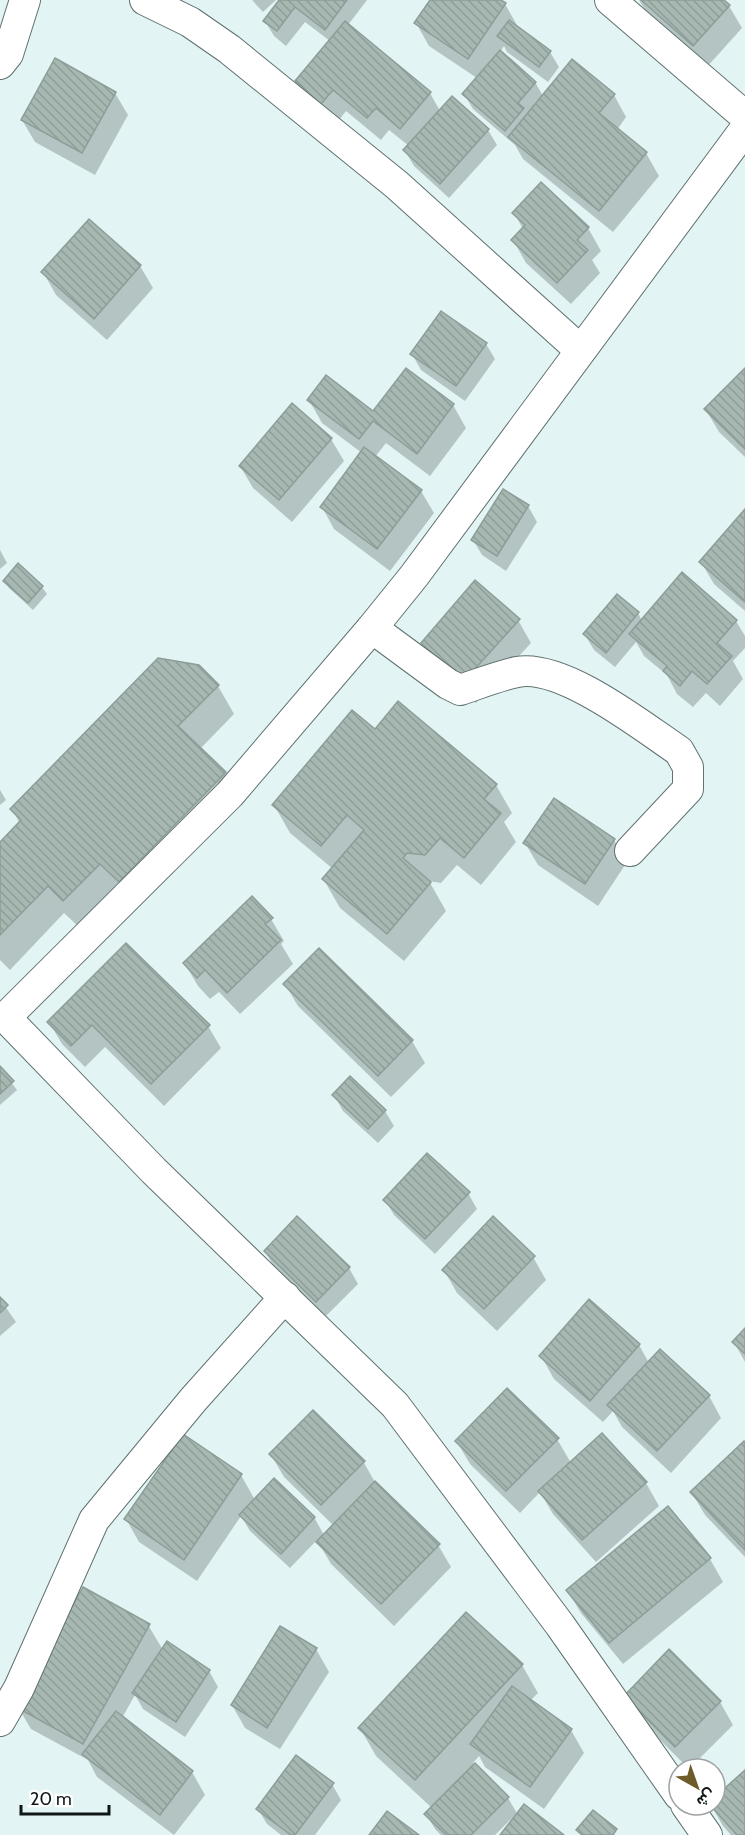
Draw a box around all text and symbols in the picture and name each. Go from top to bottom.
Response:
north arrow [667,1757,727,1817]
scale bar [21,1778,110,1816]
text: ش [693,1785,720,1812]
text: 20 m [30,1788,72,1810]

